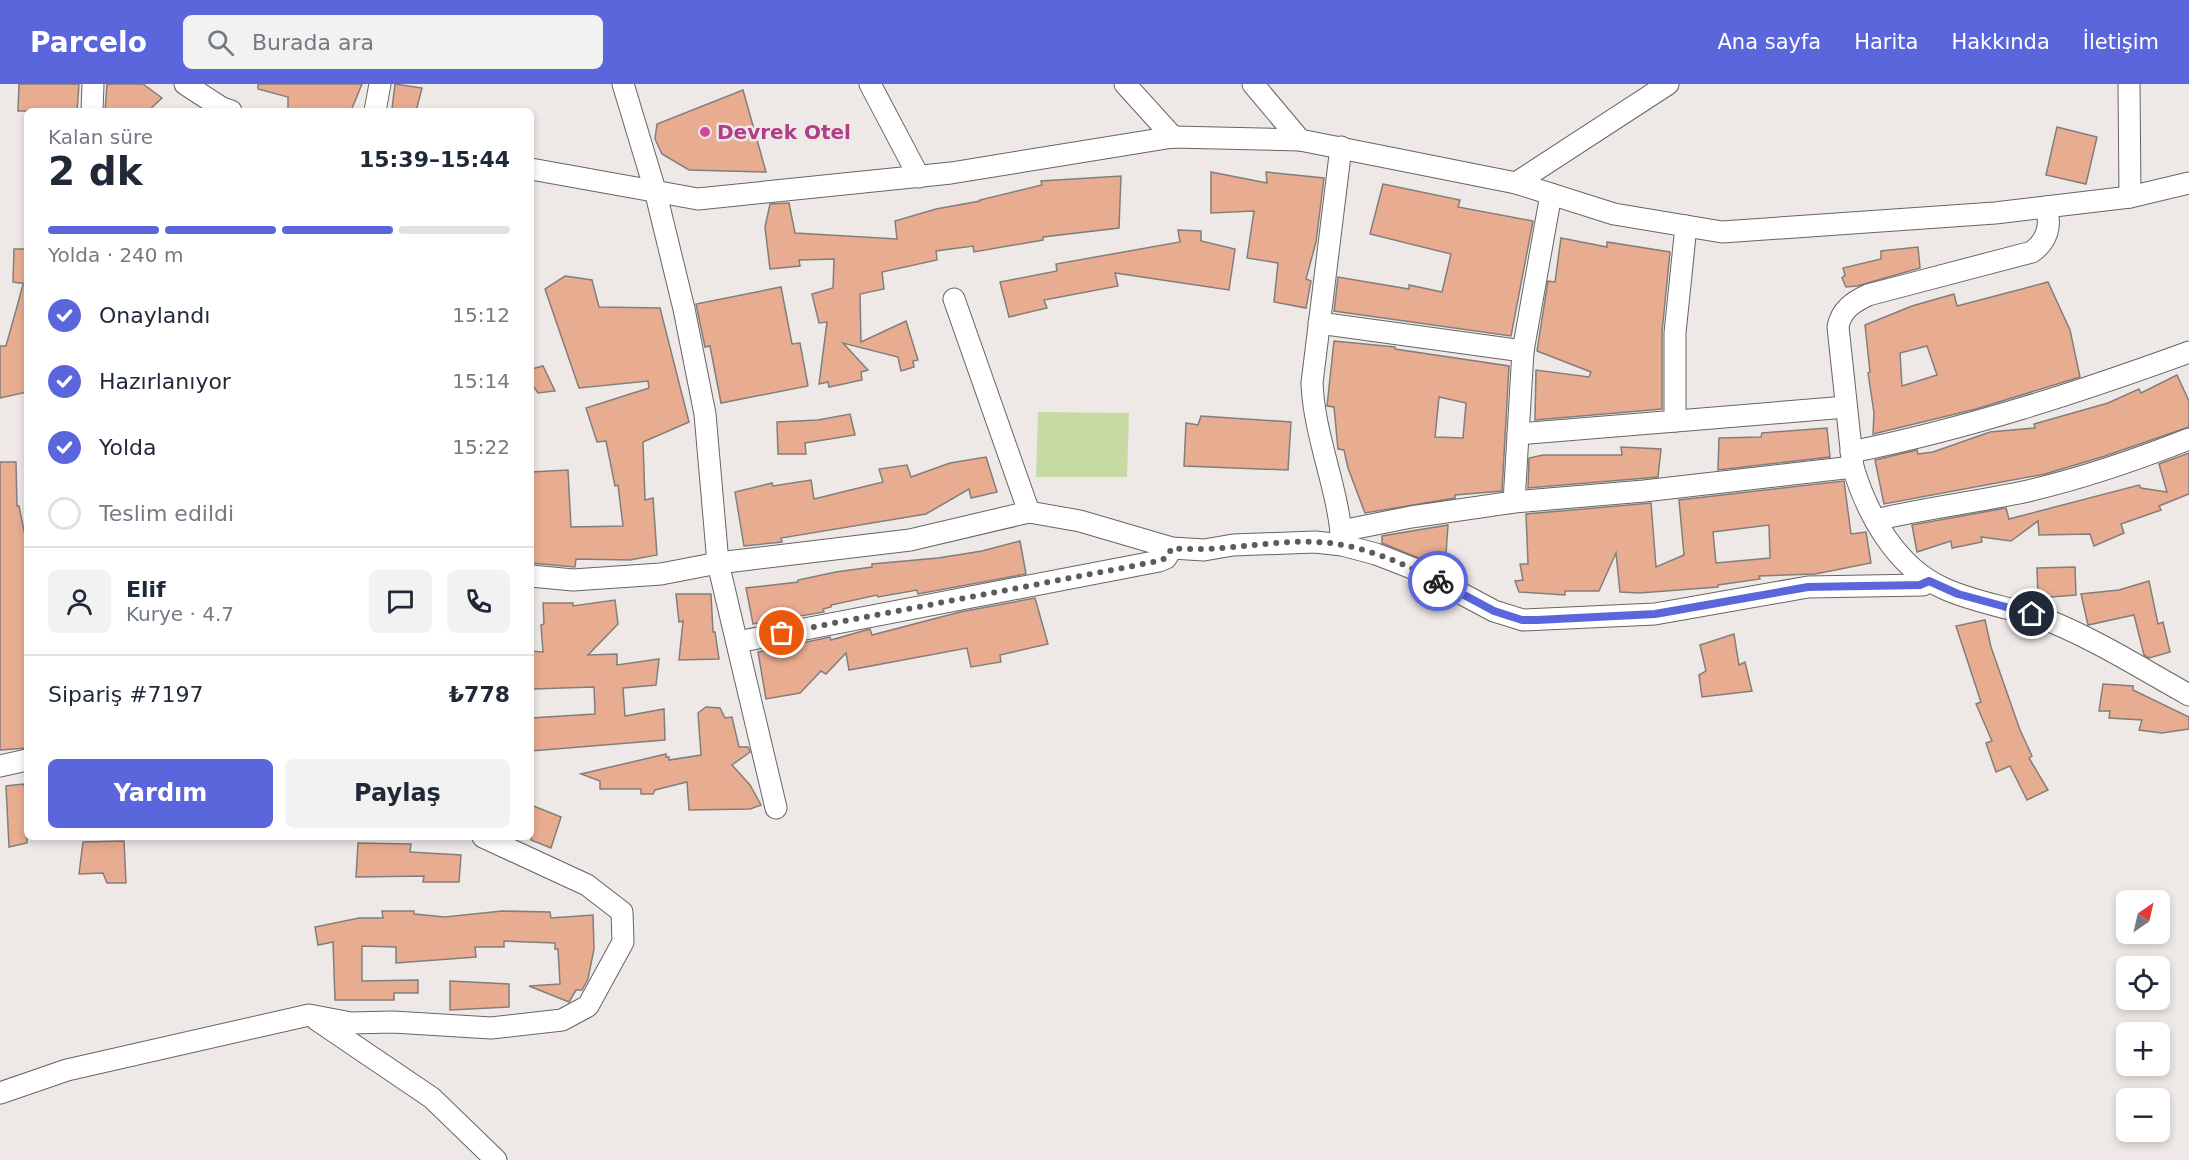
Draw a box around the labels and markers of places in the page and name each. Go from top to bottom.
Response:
place label: Devrek Otel [717,120,851,144]
marker: Devrek Otel [698,125,712,139]
pin [2006,588,2057,639]
pin [756,607,807,658]

